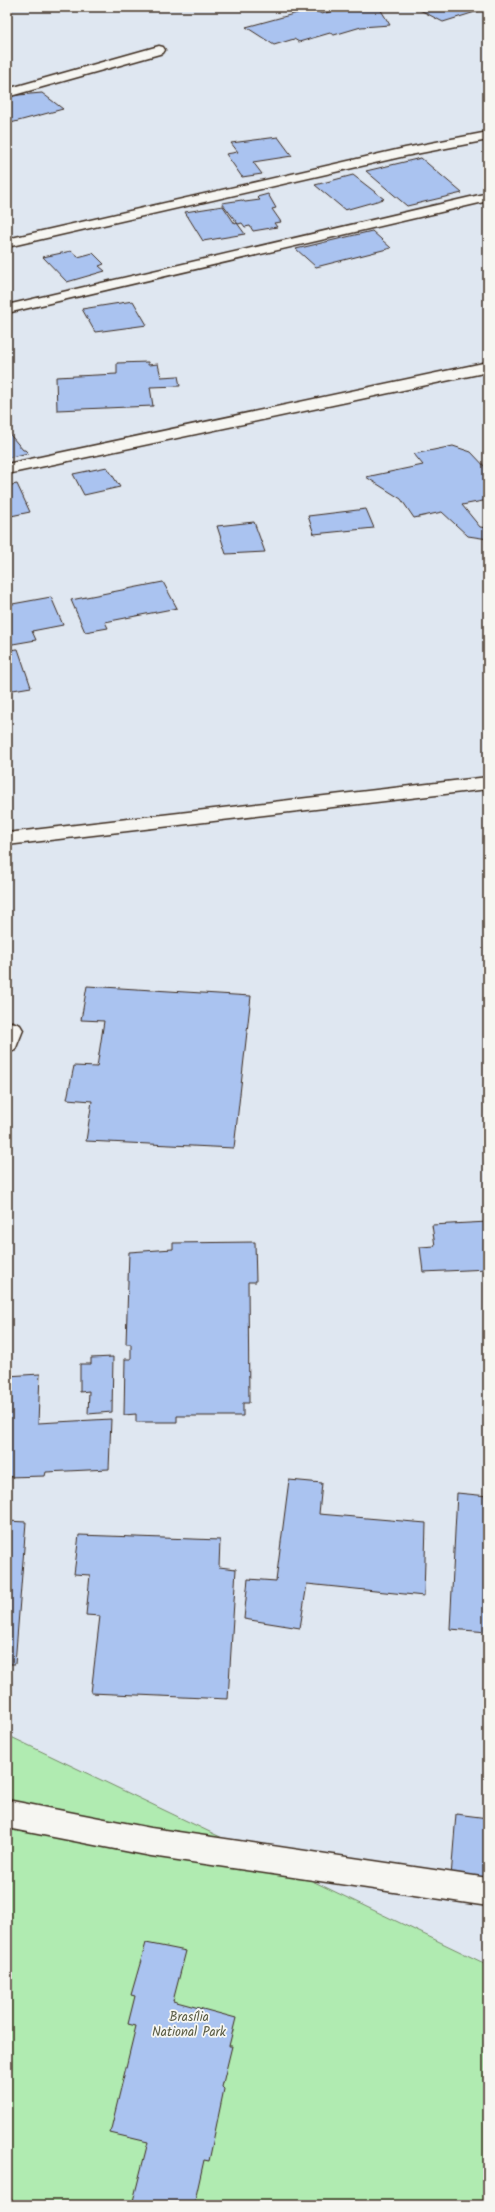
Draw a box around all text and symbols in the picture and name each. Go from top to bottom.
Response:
park label: Brasília National Park [152,2007,227,2043]

